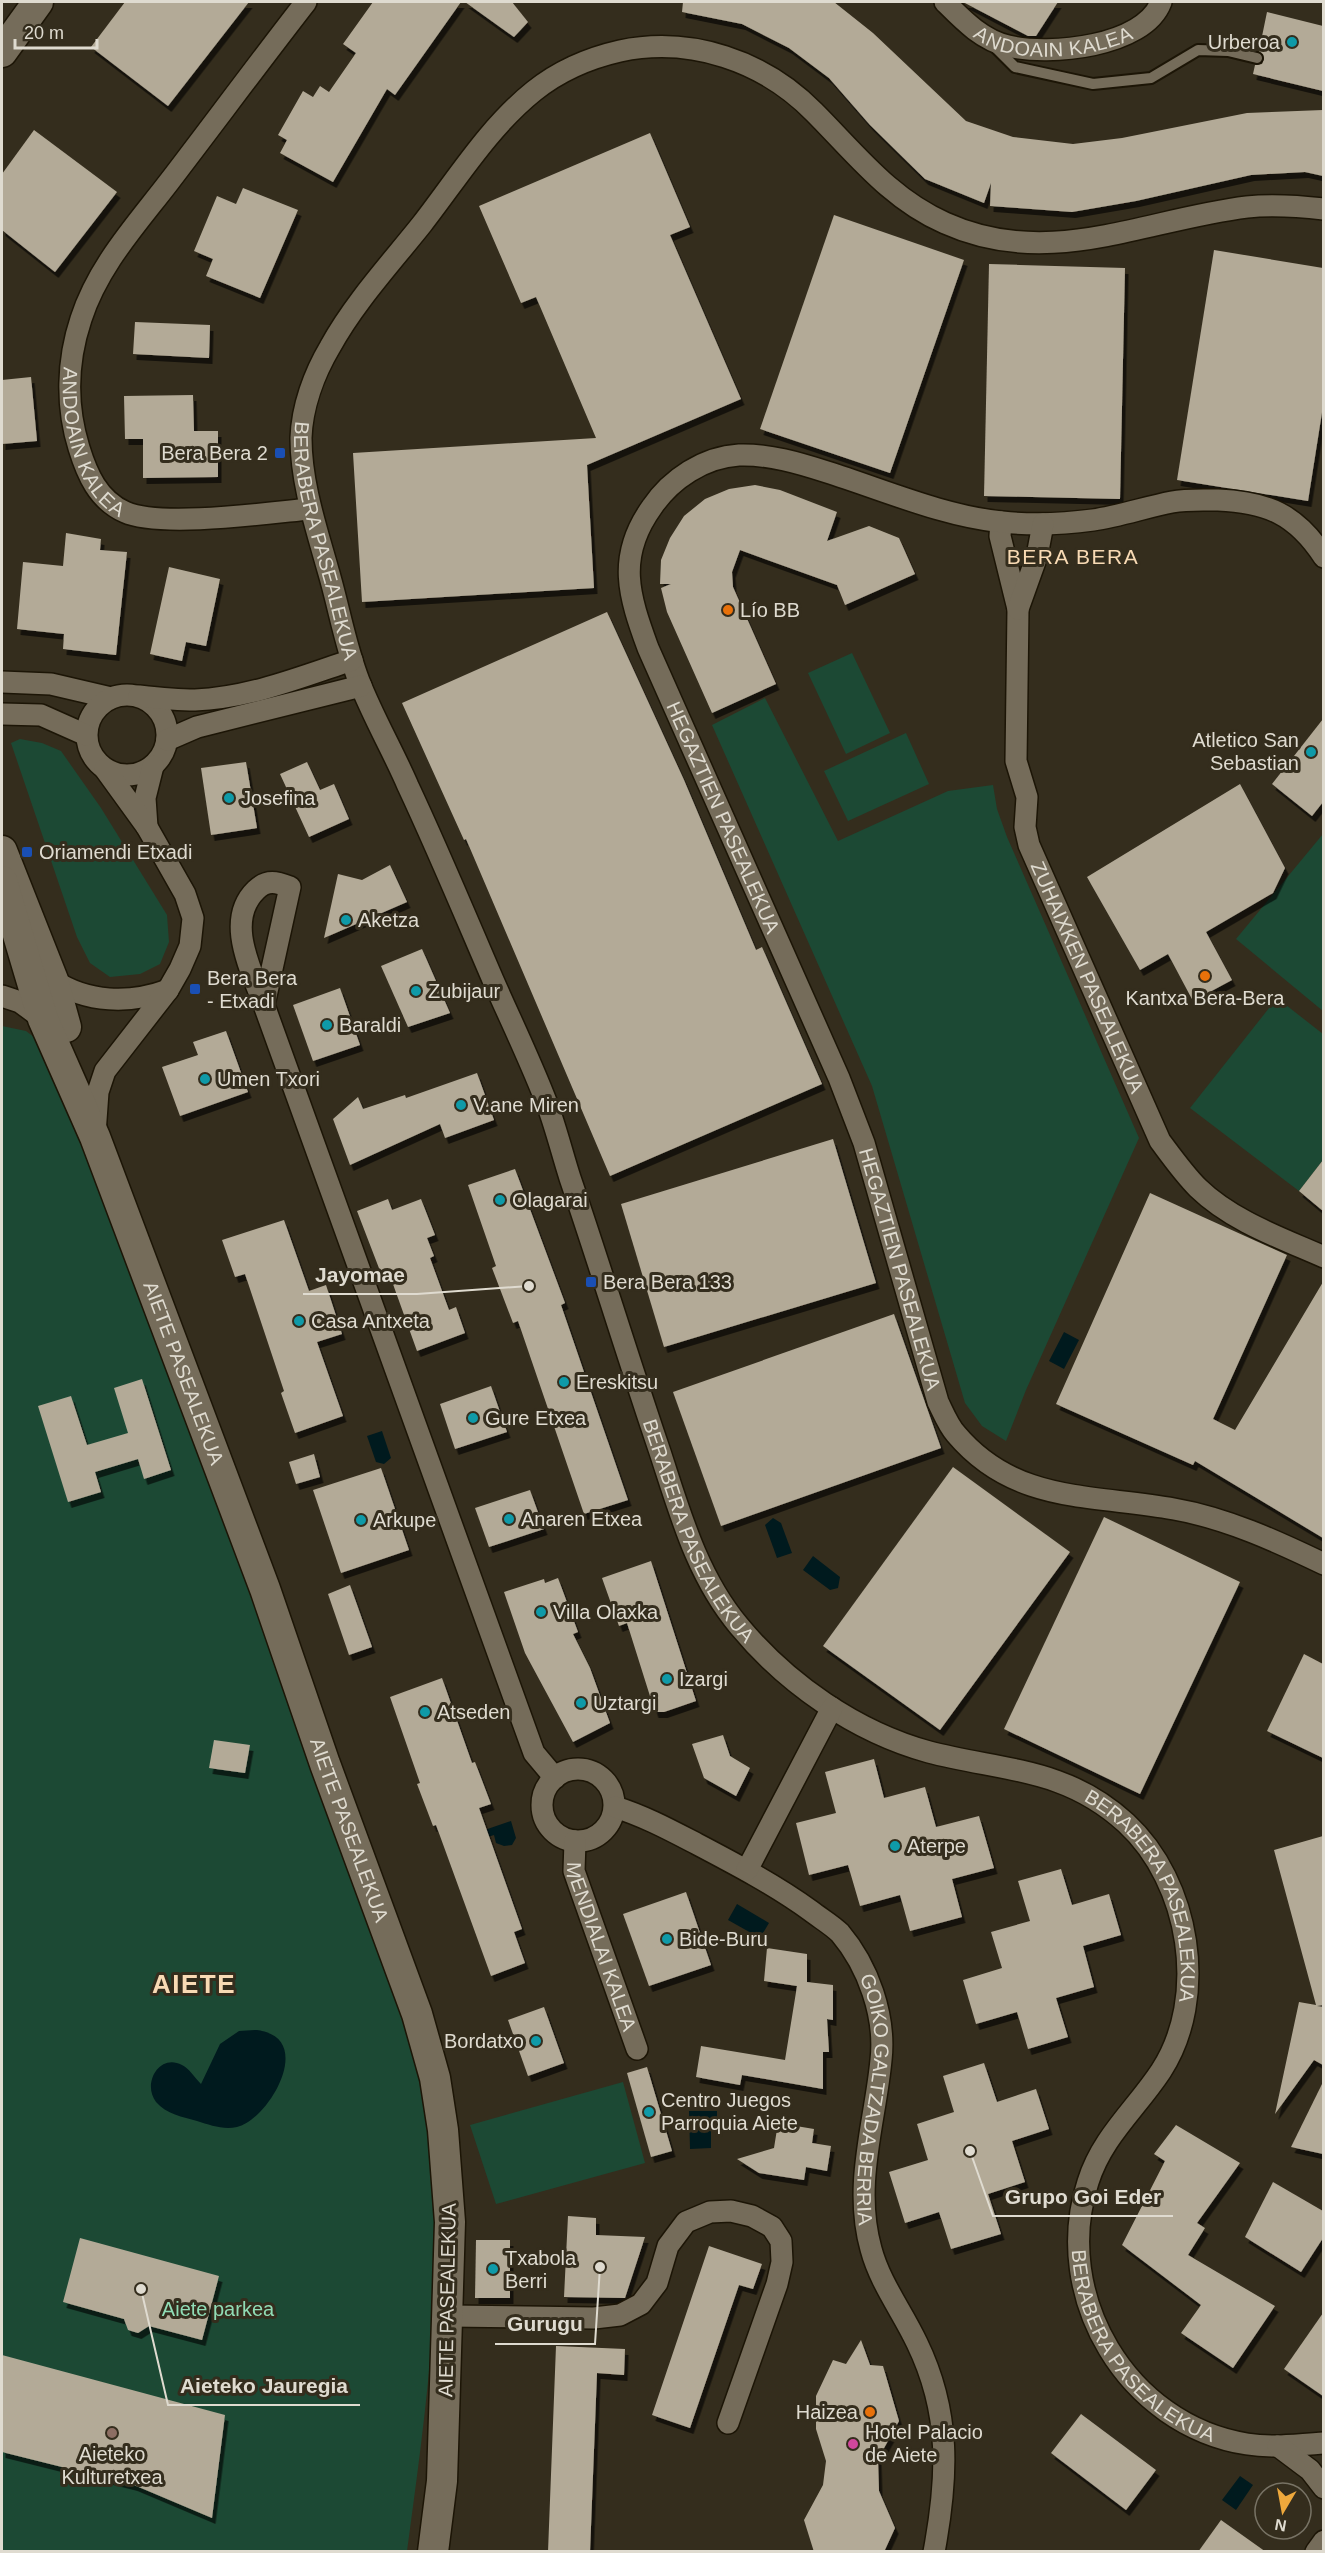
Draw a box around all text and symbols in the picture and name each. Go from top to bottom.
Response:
scale bar [15,12,98,50]
street label: ANDOAIN KALEA [973,14,1135,38]
text: ANDOAIN KALEA [970,22,1136,61]
text: 20 m [24,23,64,43]
place label: Urberoa [1208,31,1281,53]
marker: Urberoa [1285,35,1299,49]
street label: ANDOAIN KALEA [59,367,129,521]
street label: BERABERA PASEALEKUA [290,420,362,663]
place label: Bera Bera 2 [161,442,268,464]
marker: Bera Bera 2 [273,446,287,460]
district label: BERA BERA [1007,545,1139,568]
place label: Lío BB [740,599,800,621]
marker: Lío BB [721,603,735,617]
street label: HEGAZTIEN PASEALEKUA [662,698,784,937]
place label: Atletico San Sebastian [1192,729,1299,774]
marker: Atletico San Sebastian [1304,745,1318,759]
place label: Josefina [241,787,316,809]
marker: Josefina [222,791,236,805]
place label: Oriamendi Etxadi [39,841,192,863]
marker: Oriamendi Etxadi [20,845,34,859]
street label: ZUHAIXKEN PASEALEKUA [1027,858,1149,1097]
place label: Aketza [358,909,420,931]
marker: Aketza [339,913,353,927]
place label: Bera Bera - Etxadi [207,967,298,1012]
marker: Kantxa Bera-Bera [1198,969,1212,983]
place label: Zubijaur [428,980,501,1002]
marker: Bera Bera - Etxadi [188,982,202,996]
marker: Zubijaur [409,984,423,998]
place label: Kantxa Bera-Bera [1126,987,1285,1009]
place label: Baraldi [339,1014,401,1036]
marker: Baraldi [320,1018,334,1032]
place label: Umen Txori [217,1068,320,1090]
marker: Umen Txori [198,1072,212,1086]
place label: V.ane Miren [473,1094,579,1116]
marker: V.ane Miren [454,1098,468,1112]
street label: HEGAZTIEN PASEALEKUA [855,1145,945,1393]
place label: Olagarai [512,1189,588,1211]
marker: Olagarai [493,1193,507,1207]
callout: Jayomae [303,1255,417,1294]
text: Jayomae [315,1263,405,1286]
place label: Bera Bera 133 [603,1271,732,1293]
marker: Bera Bera 133 [584,1275,598,1289]
street label: AIETE PASEALEKUA [139,1278,228,1468]
place label: Casa Antxeta [311,1310,431,1332]
marker: Casa Antxeta [292,1314,306,1328]
place label: Ereskitsu [576,1371,658,1393]
marker: Ereskitsu [557,1375,571,1389]
place label: Gure Etxea [485,1407,587,1429]
marker: Gure Etxea [466,1411,480,1425]
street label: BERABERA PASEALEKUA [639,1416,759,1647]
place label: Anaren Etxea [521,1508,643,1530]
place label: Arkupe [373,1509,436,1531]
marker: Anaren Etxea [502,1512,516,1526]
marker: Arkupe [354,1513,368,1527]
place label: Villa Olaxka [553,1601,659,1623]
marker: Villa Olaxka [534,1605,548,1619]
place label: Izargi [679,1668,728,1690]
marker: Izargi [660,1672,674,1686]
place label: Uztargi [593,1692,656,1714]
marker: Uztargi [574,1696,588,1710]
place label: Atseden [437,1701,510,1723]
marker: Atseden [418,1705,432,1719]
street label: AIETE PASEALEKUA [306,1735,393,1925]
street label: BERABERA PASEALEKUA [1081,1785,1199,2004]
place label: Aterpe [907,1835,966,1857]
marker: Aterpe [888,1839,902,1853]
street label: MENDIALAI KALEA [563,1862,641,2035]
place label: Bide-Buru [679,1928,768,1950]
marker: Bide-Buru [660,1932,674,1946]
district label: AIETE [152,1969,236,1999]
street label: GOIKO GALTZADA BERRIA [853,1970,893,2227]
place label: Bordatxo [444,2030,524,2052]
marker: Bordatxo [529,2034,543,2048]
place label: Centro Juegos Parroquia Aiete [661,2089,798,2134]
marker: Centro Juegos Parroquia Aiete [642,2105,656,2119]
callout: Grupo Goi Eder [993,2177,1173,2216]
text: Grupo Goi Eder [1005,2185,1161,2208]
street label: AIETE PASEALEKUA [434,2202,460,2397]
place label: Txabola Berri [505,2247,577,2292]
street label: BERABERA PASEALEKUA [1068,2249,1219,2446]
marker: Txabola Berri [486,2262,500,2276]
park label: Aiete parkea [162,2298,275,2320]
callout: Gurugu [495,2305,595,2344]
text: Gurugu [507,2312,583,2335]
callout: Aieteko Jauregia [168,2366,360,2405]
text: Aieteko Jauregia [180,2374,348,2397]
place label: Haizea [796,2401,859,2423]
marker: Haizea [863,2405,877,2419]
place label: Hotel Palacio de Aiete [865,2421,983,2466]
marker: Aieteko Kulturetxea [105,2426,119,2440]
marker: Hotel Palacio de Aiete [846,2437,860,2451]
place label: Aieteko Kulturetxea [61,2443,163,2488]
north arrow [1253,2481,1313,2541]
text: N [1273,2516,1288,2535]

